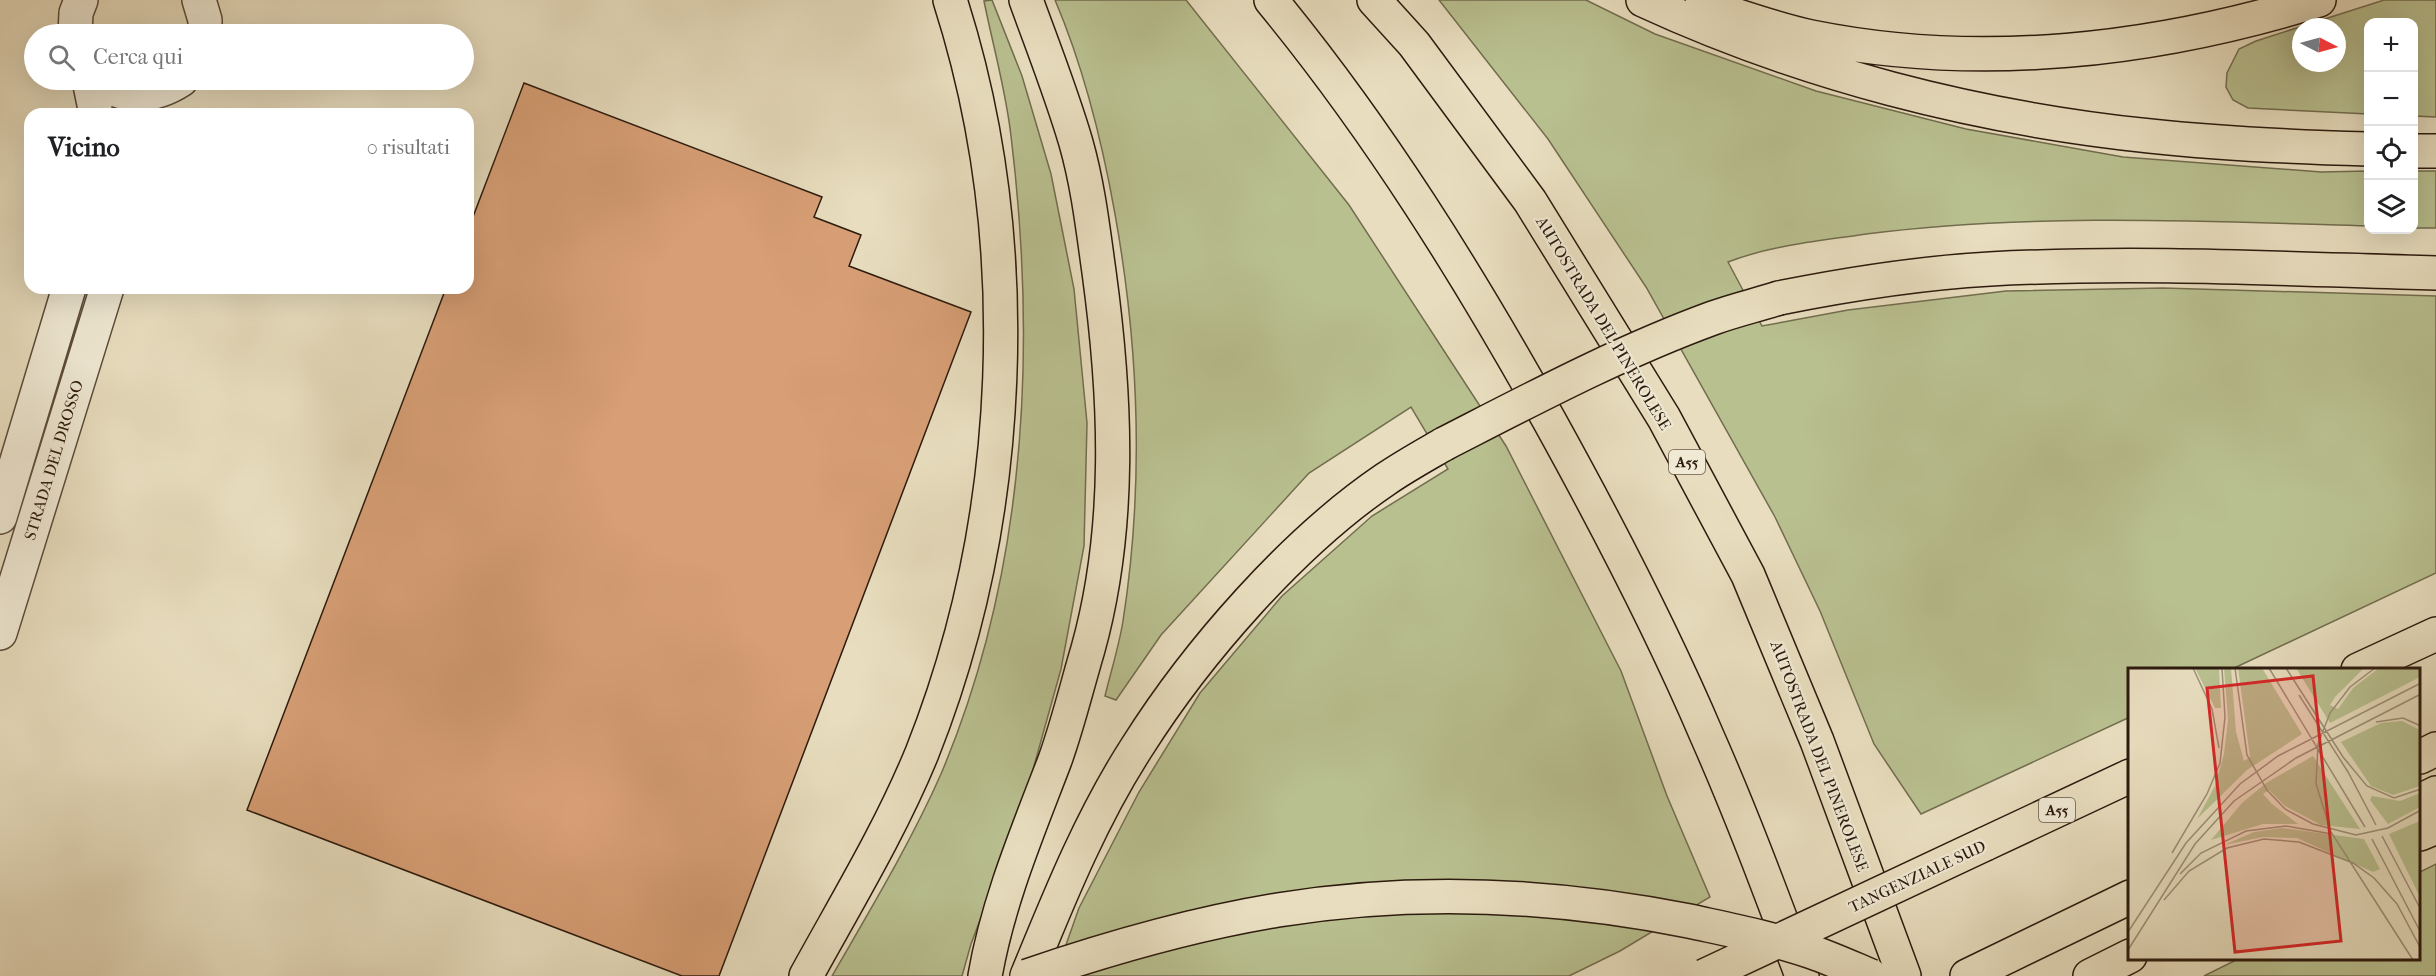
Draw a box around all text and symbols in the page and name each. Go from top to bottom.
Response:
north arrow [2292,18,2346,72]
map controls [2364,18,2418,234]
button: + [2364,18,2418,72]
search box [24,24,474,90]
icon: search [45,41,78,74]
text: Cerca qui [93,44,183,70]
button: − [2364,72,2418,126]
button: locate [2364,126,2418,180]
text: Vicino [48,132,120,163]
text: 0 risultati [367,136,450,159]
button: layers [2364,180,2418,234]
street label: AUTOSTRADA DEL PINEROLESE [1532,212,1675,434]
street label: STRADA DEL DROSSO [20,378,87,543]
road number: A55 [1669,450,1705,474]
street label: AUTOSTRADA DEL PINEROLESE [1766,637,1873,875]
inset map [2128,668,2421,961]
road number: A55 [2039,798,2075,822]
street label: TANGENZIALE SUD [1846,836,1989,917]

